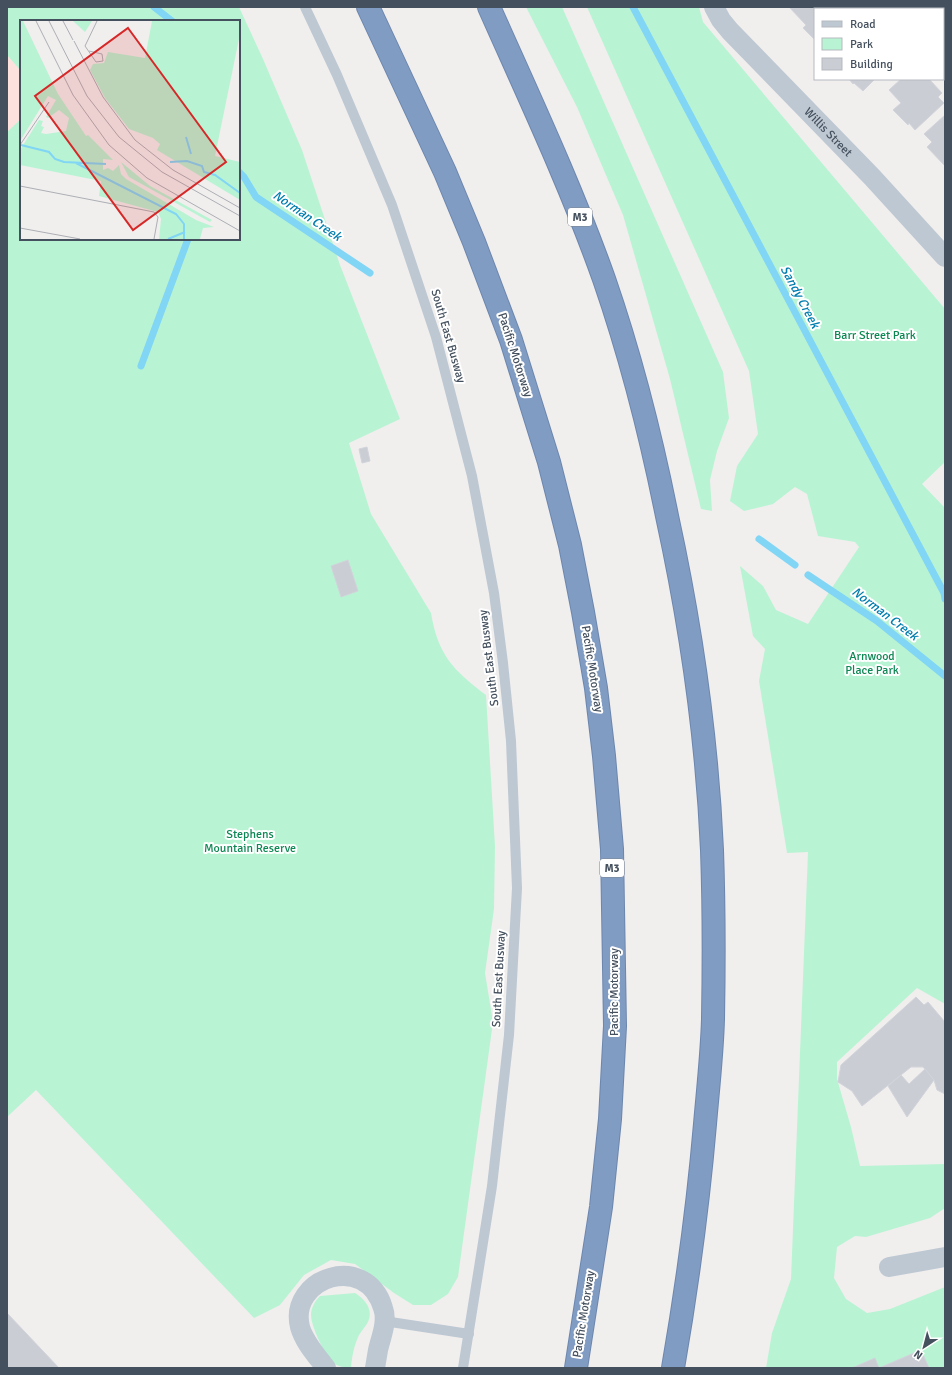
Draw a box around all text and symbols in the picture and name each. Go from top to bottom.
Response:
legend [814,8,944,80]
text: Road [850,17,876,32]
inset map [20,20,240,240]
text: Park [850,37,873,52]
text: Building [850,57,893,72]
street label: Willis Street [801,104,856,160]
water label: Norman Creek [270,187,346,246]
road number: M3 [568,208,592,226]
water label: Sandy Creek [777,263,824,332]
street label: South East Busway [427,287,469,385]
street label: Pacific Motorway [494,311,536,399]
park label: Barr Street Park [834,328,916,343]
water label: Norman Creek [849,584,923,645]
street label: South East Busway [476,609,502,707]
street label: Pacific Motorway [578,624,606,714]
park label: Arnwood Place Park [845,649,899,678]
park label: Stephens Mountain Reserve [204,827,296,856]
road number: M3 [600,859,624,877]
street label: South East Busway [489,930,509,1028]
street label: Pacific Motorway [607,948,622,1036]
street label: Pacific Motorway [570,1269,598,1359]
north arrow [904,1327,944,1367]
text: N [911,1347,925,1362]

